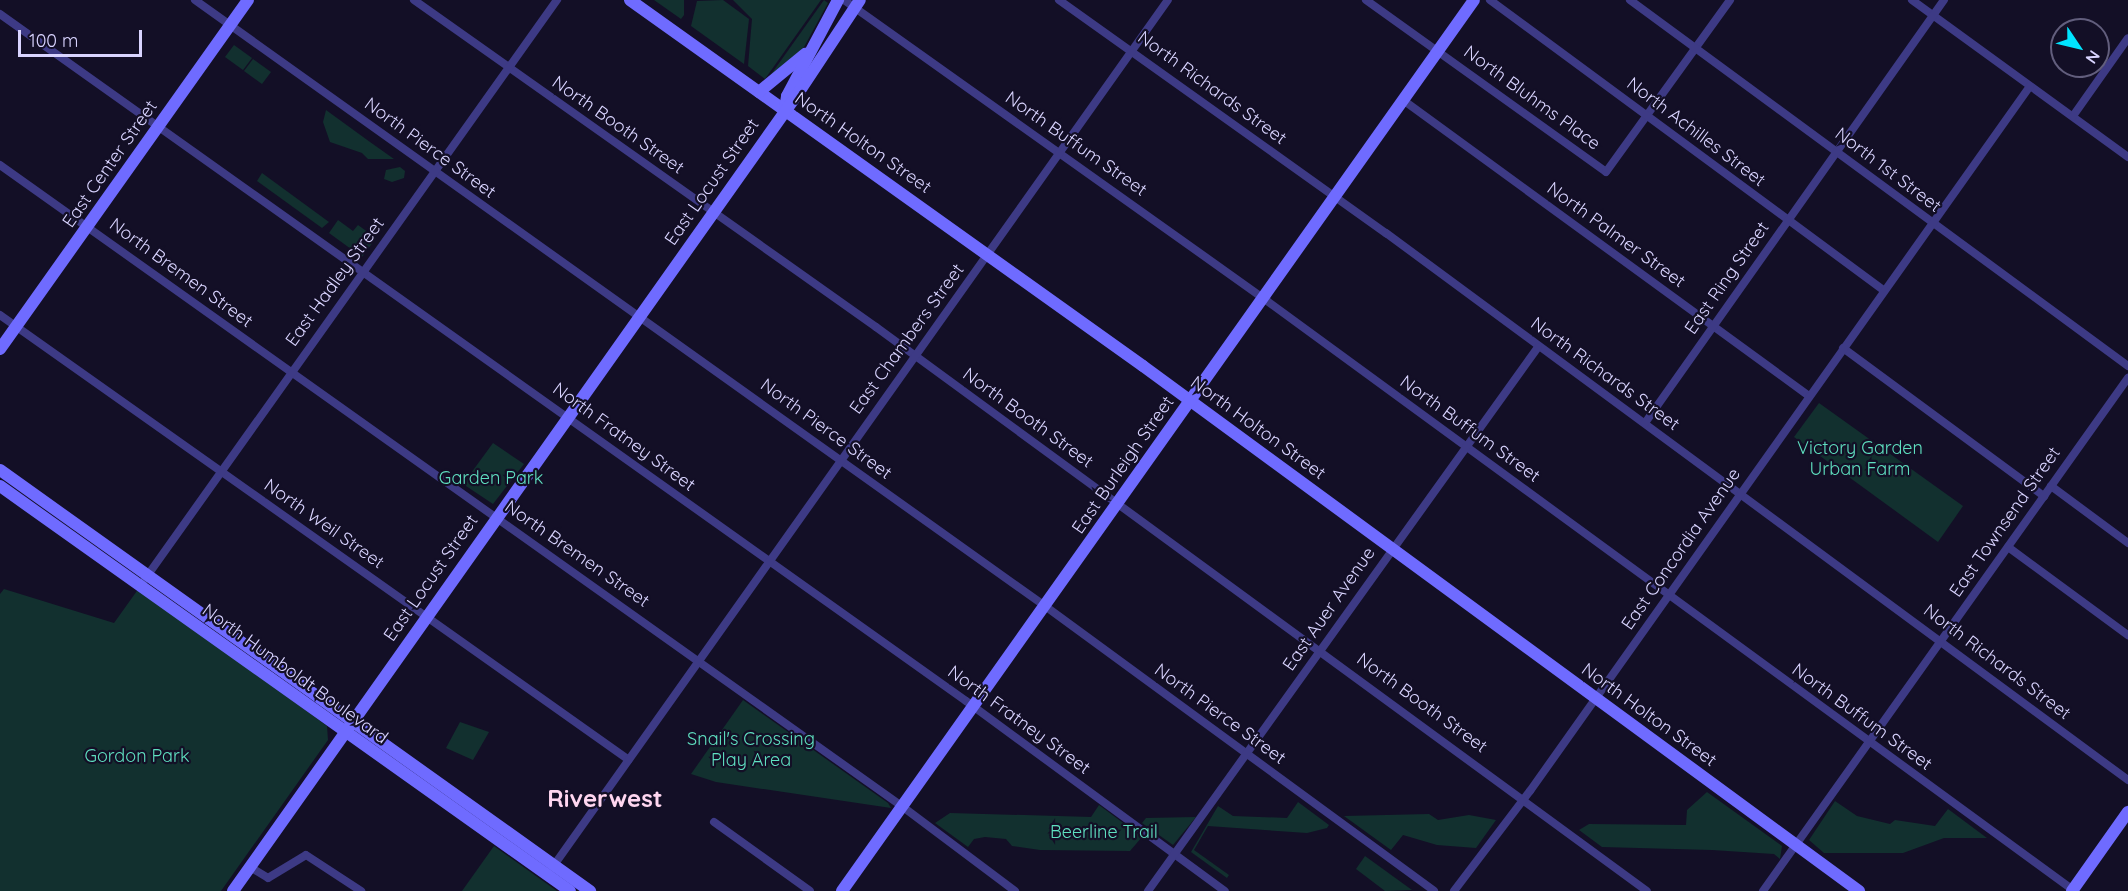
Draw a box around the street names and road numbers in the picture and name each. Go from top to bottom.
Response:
street label: North Richards Street [1133,27,1291,149]
street label: North Bluhms Place [1460,41,1604,155]
street label: North Booth Street [548,71,688,179]
street label: North Achilles Street [1622,73,1770,191]
street label: North Buffum Street [1001,87,1151,201]
street label: North Holton Street [791,88,935,198]
street label: North Pierce Street [360,93,500,203]
street label: East Center Street [58,96,162,232]
street label: East Locust Street [660,115,764,249]
street label: North 1st Street [1831,123,1945,217]
street label: North Palmer Street [1543,178,1689,292]
street label: East Hadley Street [281,213,389,351]
street label: North Bremen Street [105,214,257,332]
street label: East Ring Street [1680,218,1774,338]
street label: East Chambers Street [845,260,969,418]
street label: North Richards Street [1526,313,1684,435]
street label: North Booth Street [959,363,1097,473]
street label: North Buffum Street [1396,371,1544,487]
street label: North Holton Street [1186,372,1330,484]
street label: North Pierce Street [756,374,896,484]
street label: North Fratney Street [549,378,699,496]
street label: East Burleigh Street [1067,392,1179,538]
street label: East Townsend Street [1945,443,2065,601]
street label: East Concordia Avenue [1617,464,1745,634]
street label: North Weil Street [260,475,388,573]
street label: North Bremen Street [500,496,654,612]
street label: East Locust Street [379,511,483,645]
street label: East Auer Avenue [1278,543,1380,675]
street label: North Humboldt Boulevard [198,599,392,749]
street label: North Richards Street [1919,600,2075,724]
street label: North Booth Street [1353,648,1491,758]
street label: North Pierce Street [1150,659,1290,769]
street label: North Holton Street [1577,659,1721,771]
street label: North Buffum Street [1788,659,1936,775]
street label: North Fratney Street [944,661,1094,779]

